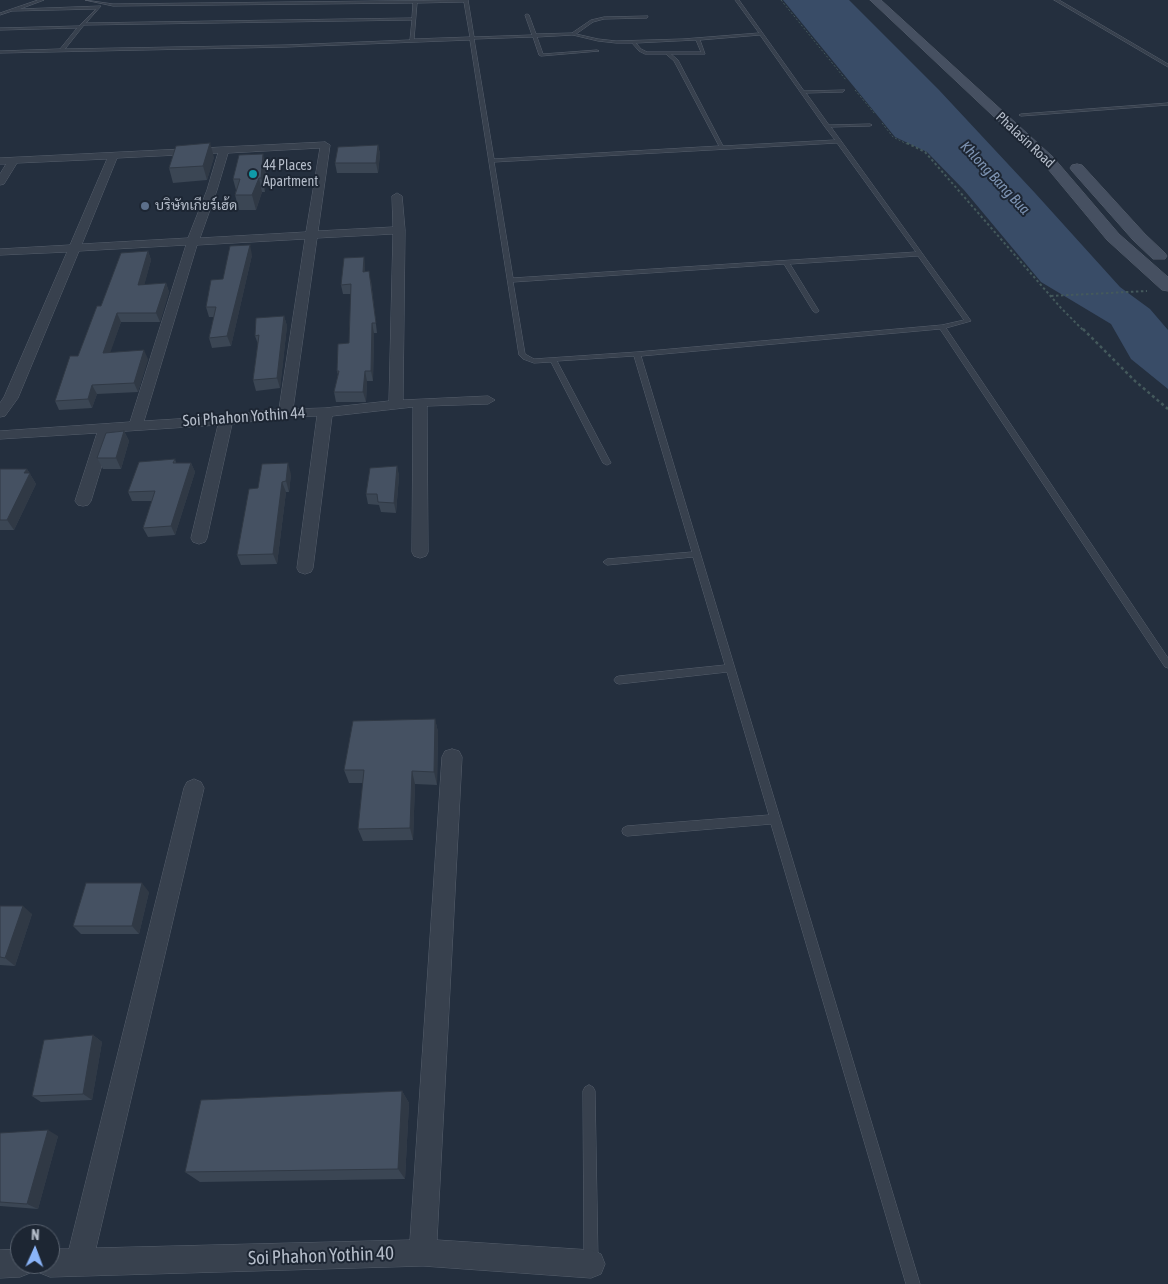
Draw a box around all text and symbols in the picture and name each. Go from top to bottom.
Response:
street label: Phalasin Road [992,109,1058,171]
water label: Khlong Bang Bua [956,138,1034,218]
place label: 44 Places Apartment [263,158,318,190]
marker: 44 Places Apartment [247,168,259,180]
place label: บริษัทเกียร์เฮ้ด [155,198,237,214]
marker: บริษัทเกียร์เฮ้ด [139,200,151,212]
street label: Soi Phahon Yothin 44 [182,403,306,431]
north arrow [10,1224,60,1274]
text: N [31,1227,40,1243]
street label: Soi Phahon Yothin 40 [248,1242,394,1270]

